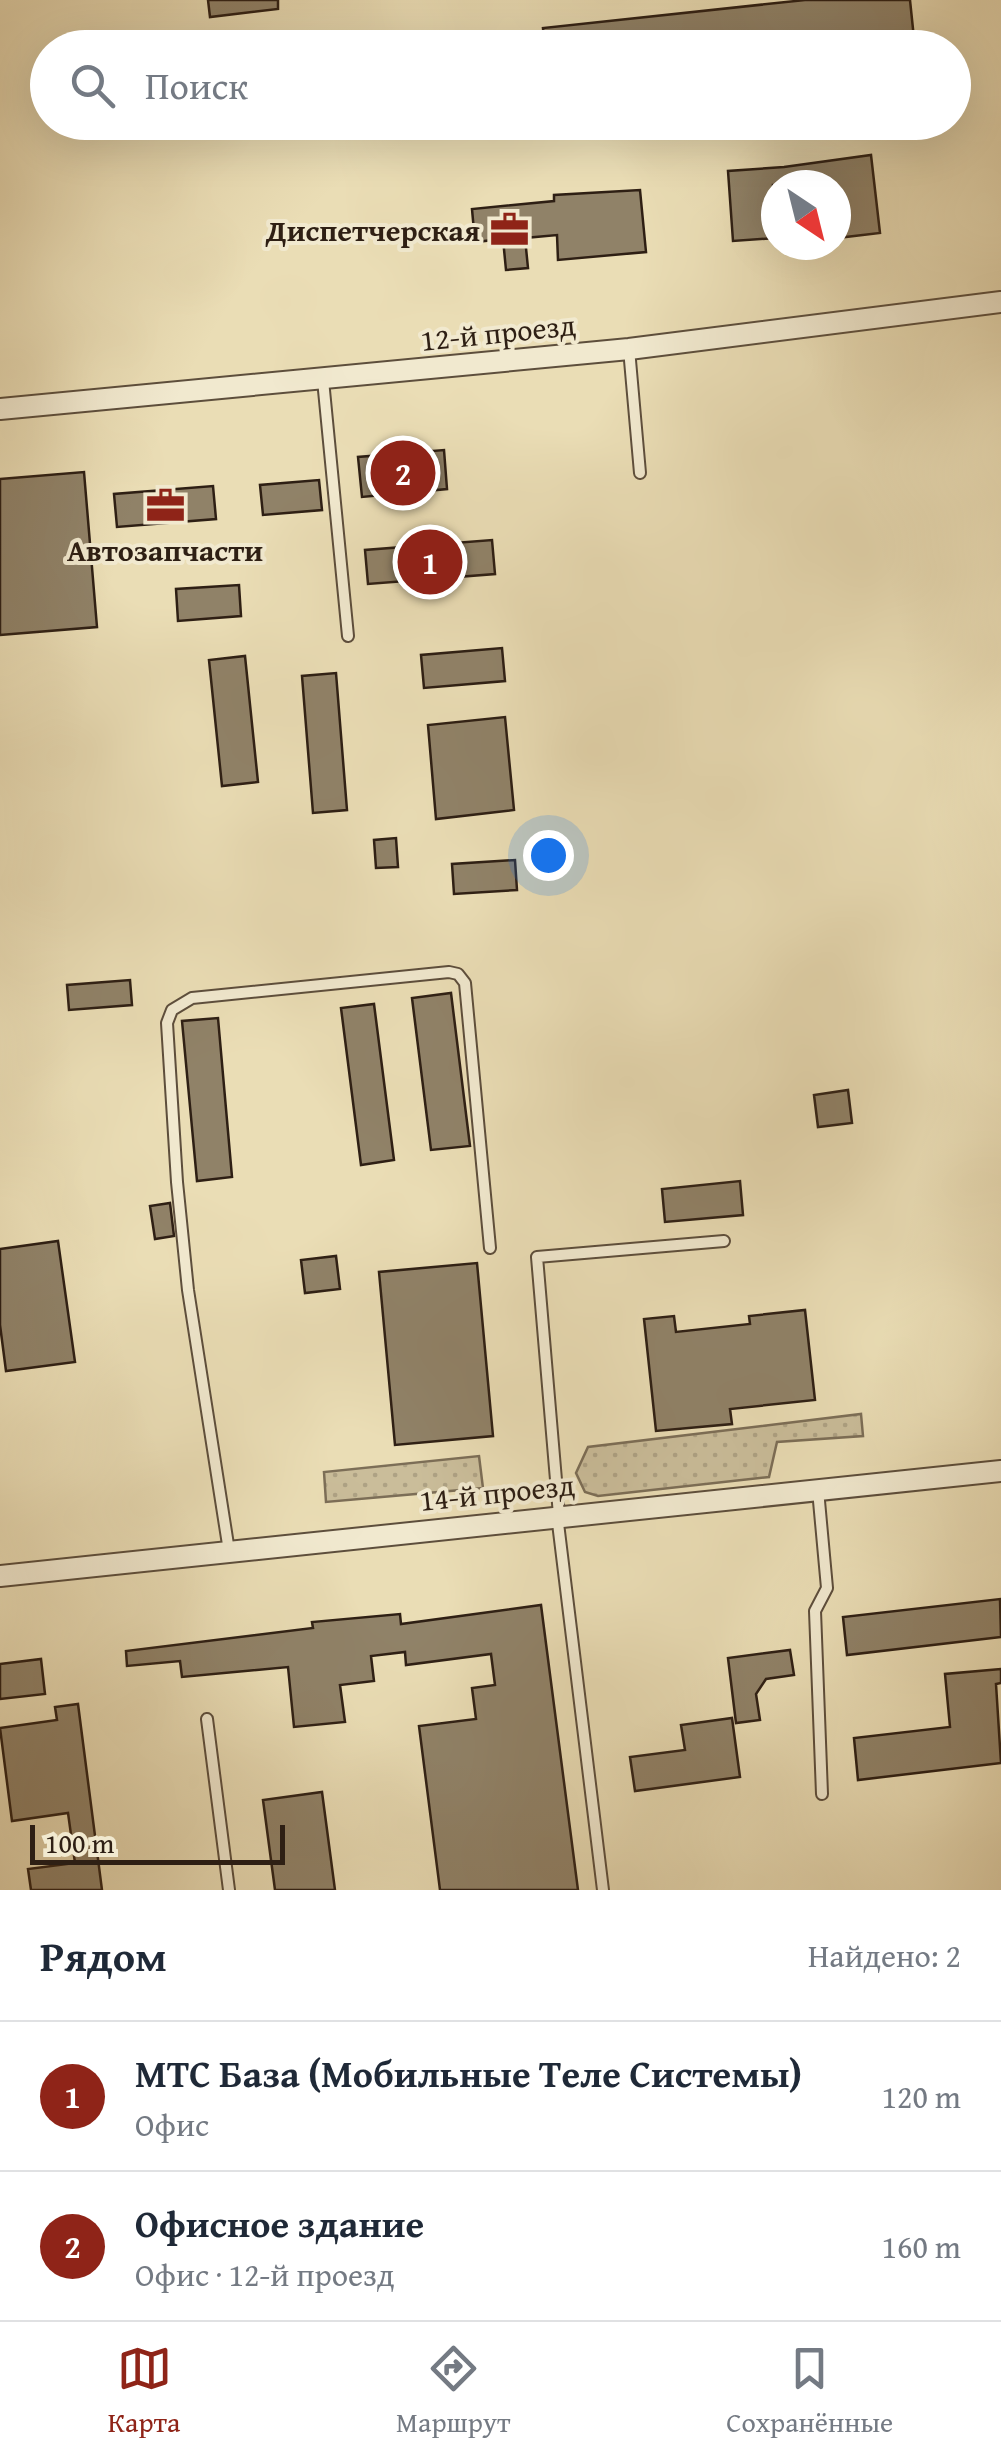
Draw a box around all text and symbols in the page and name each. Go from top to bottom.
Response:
search box [30,30,971,140]
text: Поиск [145,57,248,113]
icon: search [65,58,120,113]
north arrow [761,170,851,260]
place label: Диспетчерская [265,208,480,252]
office icon: Диспетчерская [489,209,531,251]
street label: 12-й проезд [418,302,578,362]
pin: 2 [370,436,436,510]
office icon: Автозапчасти [144,485,186,527]
pin: 1 [398,524,462,600]
place label: Автозапчасти [67,528,263,572]
your location [523,830,574,881]
street label: 14-й проезд [417,1462,577,1522]
scale bar [30,1820,285,1864]
text: 100 m [45,1822,114,1863]
text: Рядом [40,1925,167,1986]
text: Найдено: 2 [808,1932,961,1979]
text: МТС База (Мобильные Теле Системы) [135,2045,802,2101]
text: 1 [64,2073,81,2120]
text: 120 m [882,2073,961,2120]
text: Офис [135,2101,209,2148]
text: Офисное здание [135,2195,424,2251]
text: 2 [64,2223,81,2270]
text: 160 m [882,2223,961,2270]
text: Офис · 12-й проезд [135,2251,394,2298]
tab: Карта [108,2341,180,2442]
tab: Маршрут [396,2341,511,2442]
tab: Сохранённые [726,2341,893,2442]

